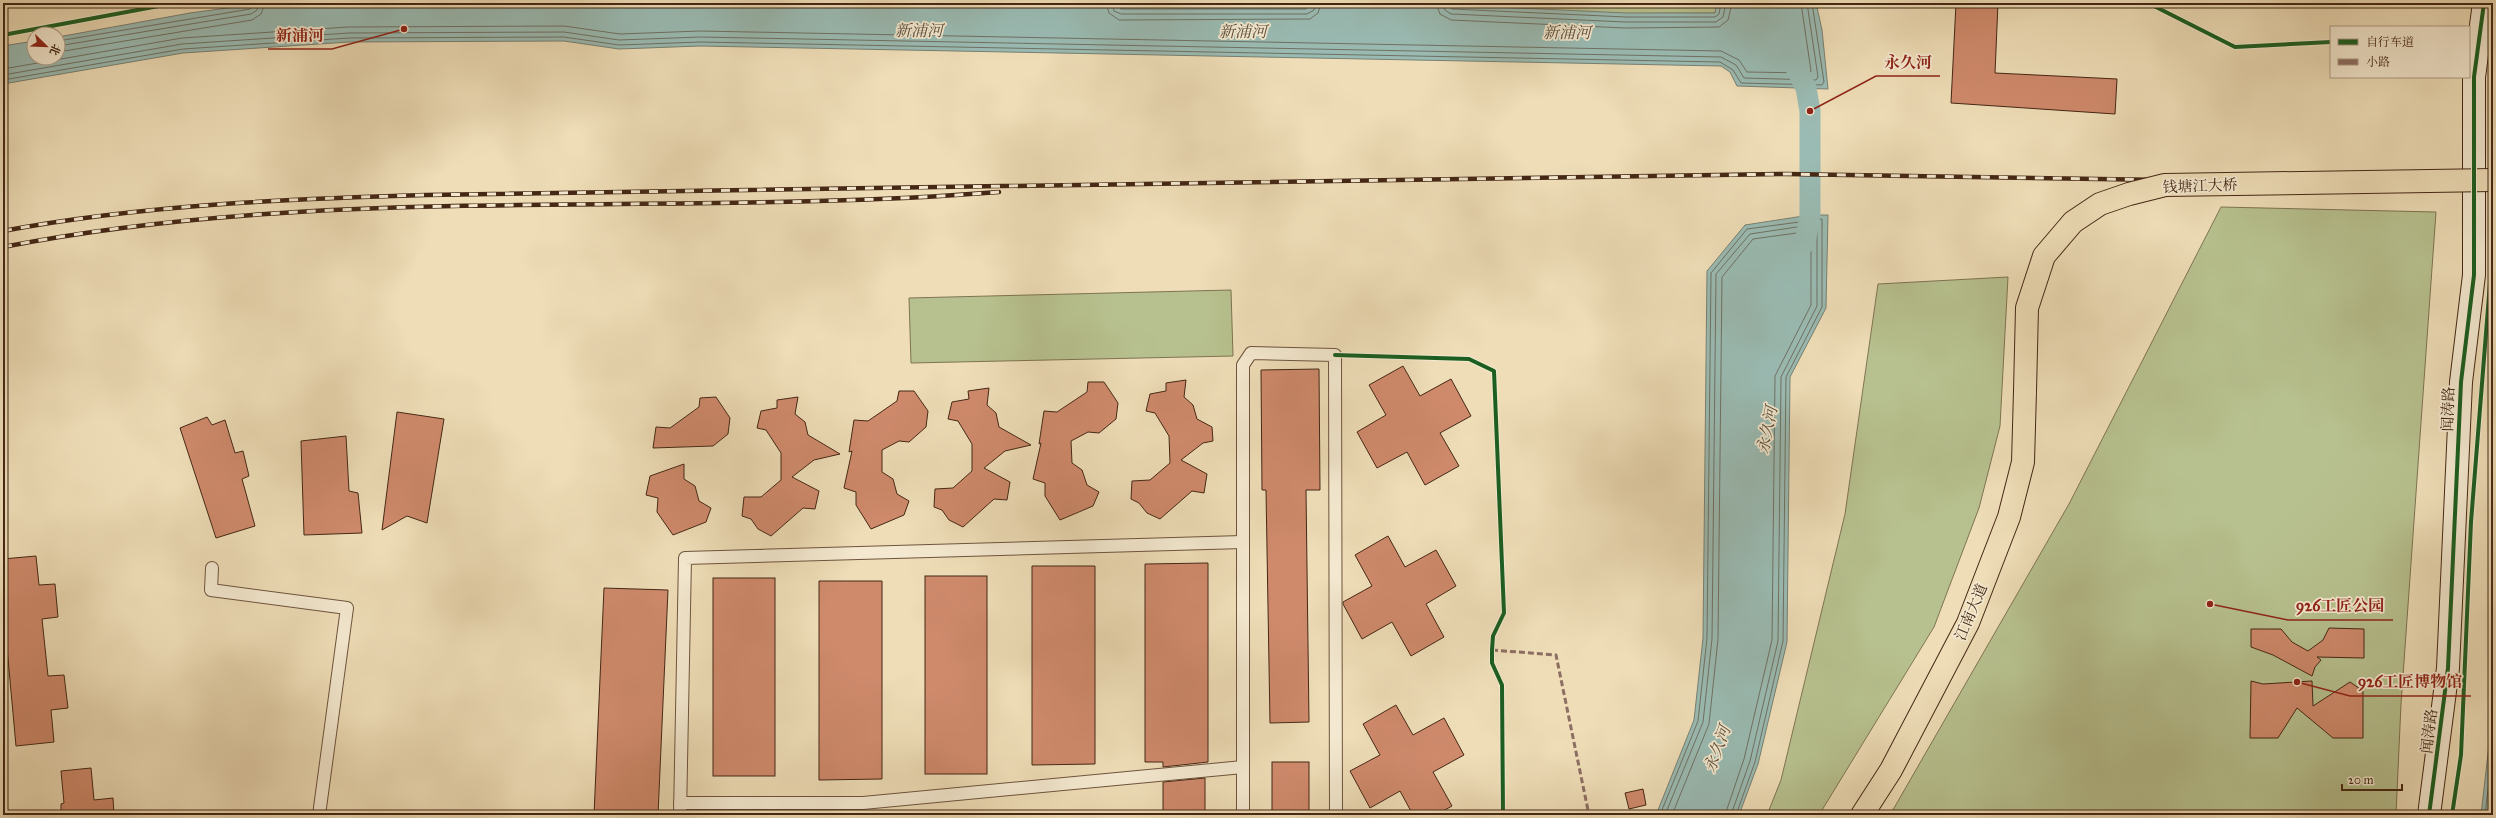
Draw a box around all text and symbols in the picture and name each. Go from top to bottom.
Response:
callout: 新浦河 [268,21,332,49]
water label: 新浦河 [895,21,946,40]
water label: 新浦河 [1219,22,1270,41]
water label: 新浦河 [1543,23,1594,42]
north arrow [26,26,66,66]
text: 新浦河 [276,26,324,45]
legend [2330,26,2470,78]
text: 自行车道 [2366,35,2414,49]
text: 北 [47,42,63,57]
callout: 永久河 [1876,48,1940,76]
text: 永久河 [1884,53,1932,72]
text: 小路 [2366,55,2390,69]
street label: 钱塘江大桥 [2162,176,2238,196]
street label: 闻涛路 [2438,386,2458,432]
water label: 永久河 [1753,402,1781,455]
street label: 江南大道 [1951,581,1991,643]
callout: 926工匠公园 [2288,592,2393,620]
text: 926工匠公园 [2296,596,2384,616]
callout: 926工匠博物馆 [2350,668,2471,696]
text: 926工匠博物馆 [2358,672,2462,692]
street label: 闻涛路 [2417,708,2441,754]
water label: 永久河 [1700,720,1735,775]
scale bar [2342,766,2402,792]
text: 20 m [2348,773,2374,787]

